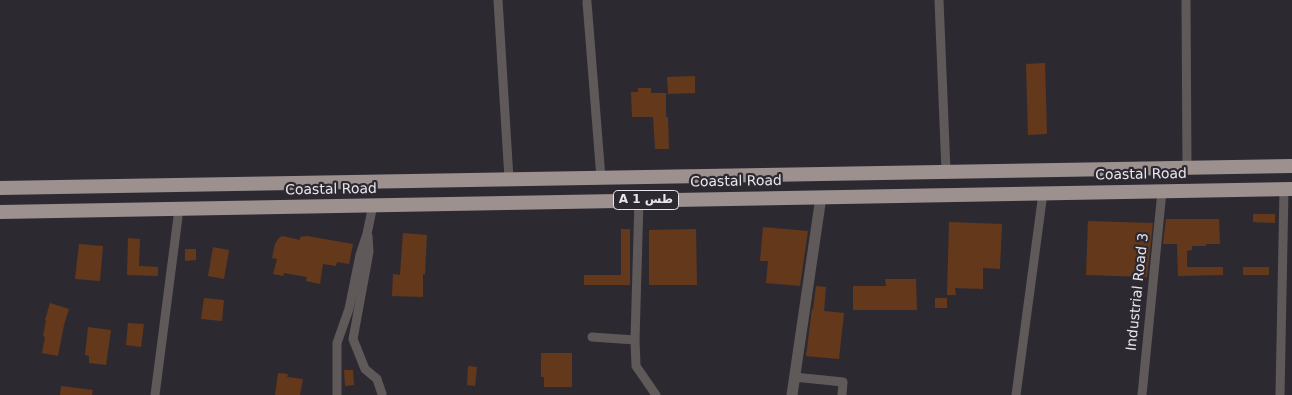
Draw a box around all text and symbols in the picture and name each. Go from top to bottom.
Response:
street label: Coastal Road [1095,166,1187,184]
street label: Coastal Road [690,173,782,191]
street label: Coastal Road [285,181,377,199]
road number: A 1 طس [614,190,678,210]
street label: Industrial Road 3 [1123,232,1153,352]

